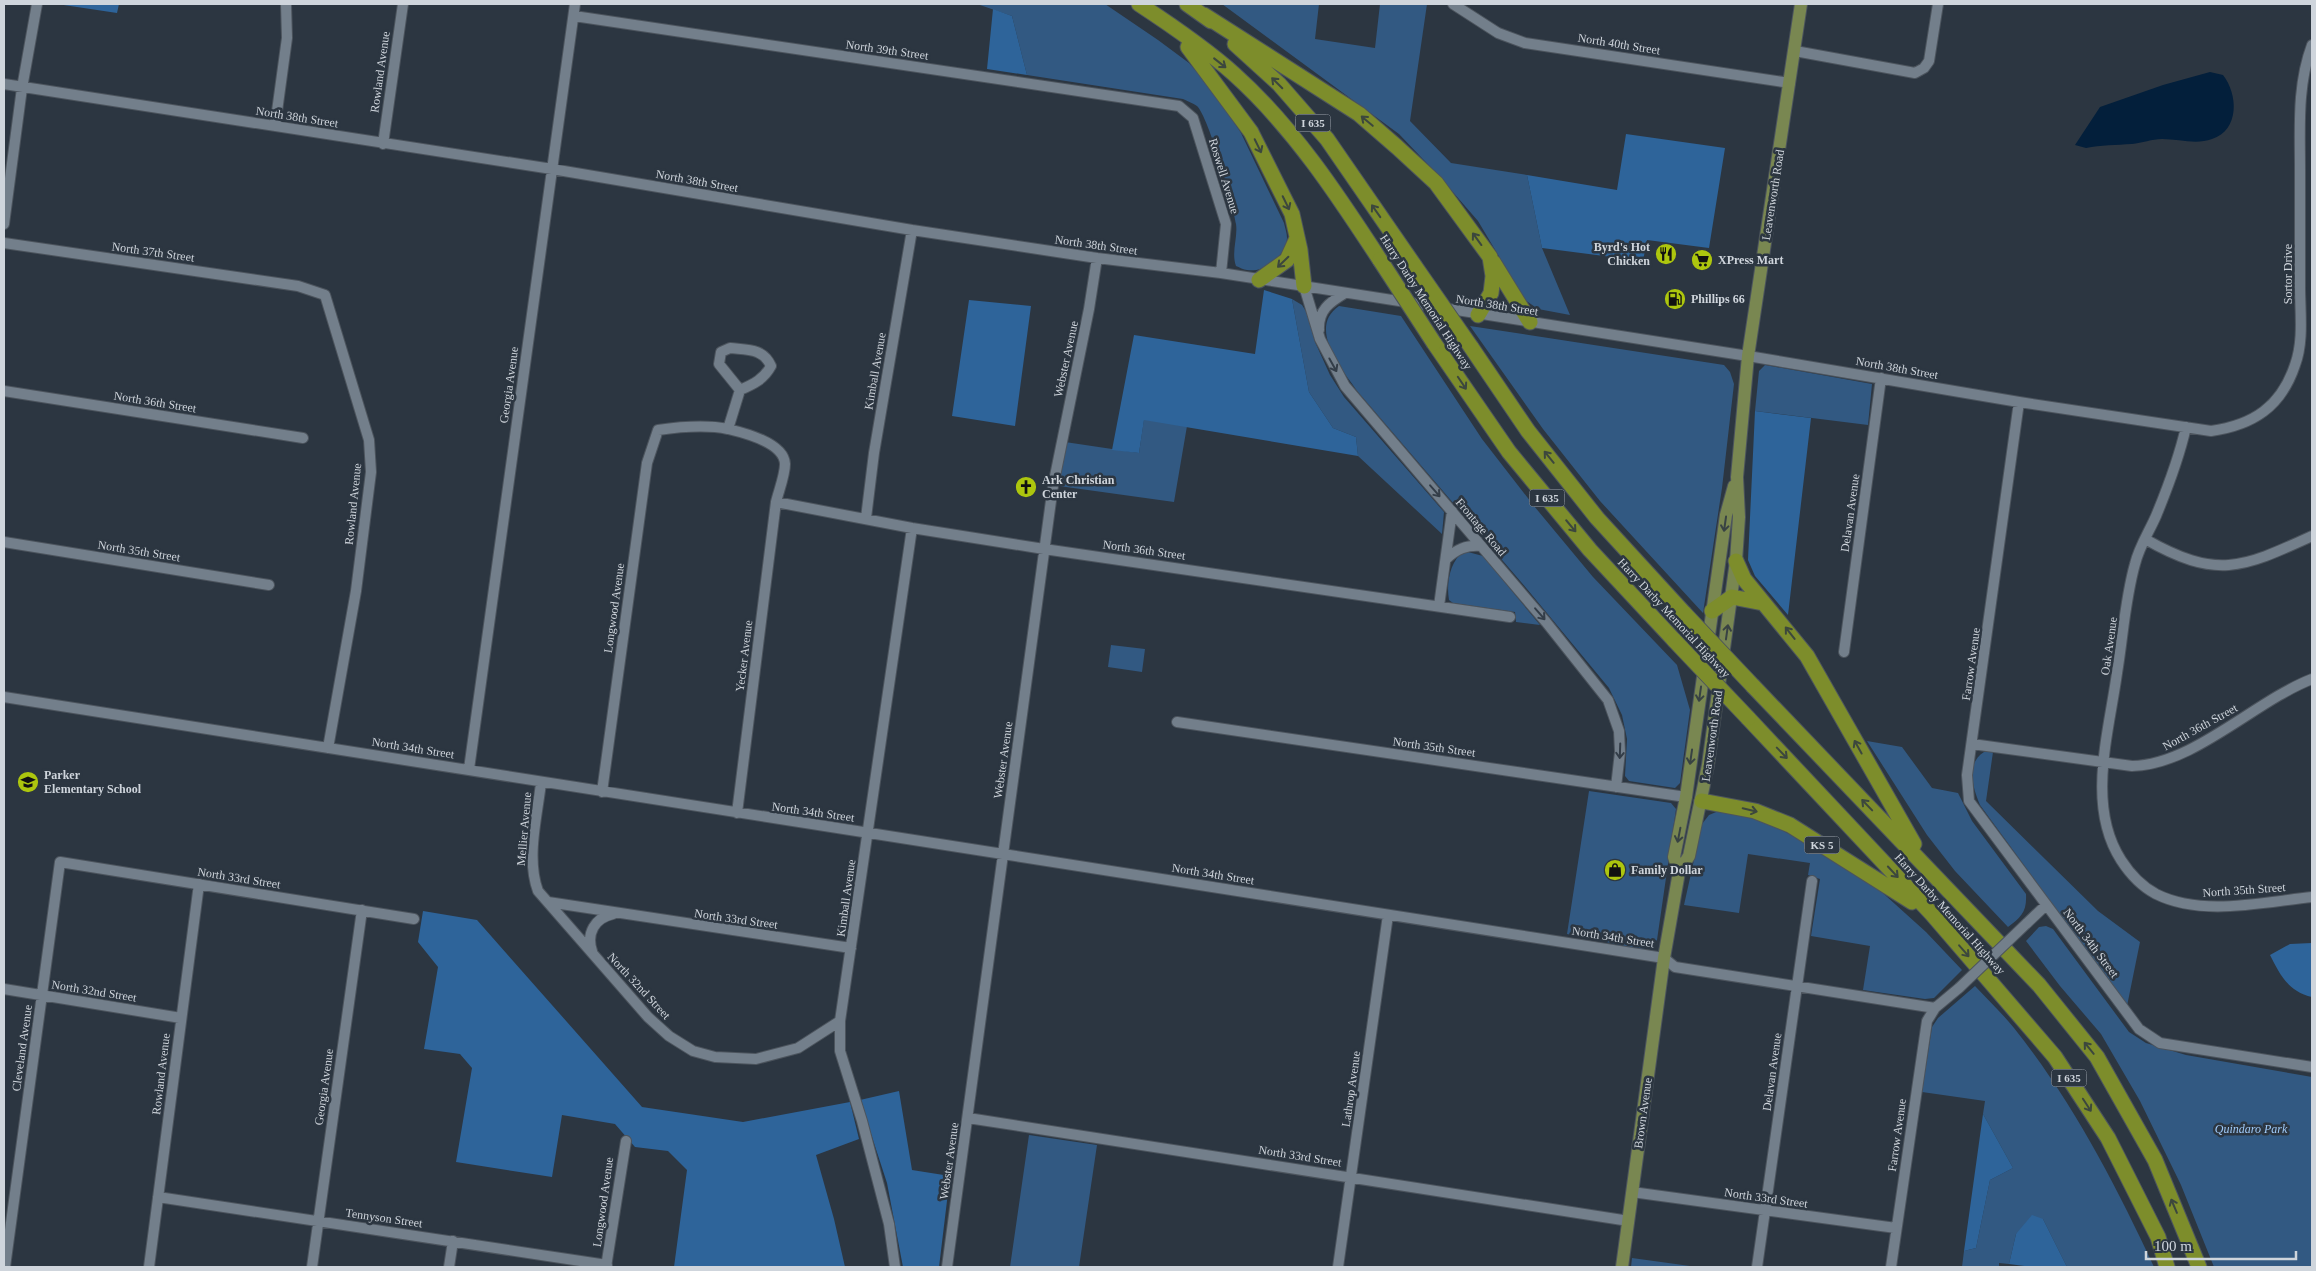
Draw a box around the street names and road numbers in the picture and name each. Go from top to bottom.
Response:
street label: Rowland Avenue [367,30,393,114]
street label: North 40th Street [1577,31,1662,58]
street label: North 39th Street [845,37,930,63]
street label: North 38th Street [255,104,340,131]
road number: I 635 [1296,115,1330,132]
street label: Roswell Avenue [1206,137,1242,215]
street label: Leavenworth Road [1759,149,1787,241]
street label: North 38th Street [655,167,740,195]
street label: North 38th Street [1054,232,1139,258]
street label: Harry Darby Memorial Highway [1377,232,1475,372]
street label: North 37th Street [111,239,196,265]
street label: Sortor Drive [2281,244,2295,304]
street label: North 38th Street [1455,292,1540,319]
street label: Webster Avenue [1051,319,1081,399]
street label: Kimball Avenue [861,331,889,411]
street label: Georgia Avenue [497,346,521,424]
street label: North 38th Street [1855,354,1940,382]
street label: North 36th Street [113,389,198,416]
street label: Rowland Avenue [342,462,364,546]
street label: Delavan Avenue [1838,473,1862,553]
road number: I 635 [1530,489,1564,506]
street label: Frontage Road [1453,495,1509,559]
street label: North 36th Street [1102,537,1187,563]
street label: North 35th Street [97,538,182,565]
street label: Harry Darby Memorial Highway [1615,555,1733,681]
street label: Longwood Avenue [601,562,627,654]
street label: Oak Avenue [2098,616,2120,676]
street label: Yecker Avenue [733,619,755,693]
street label: Farrow Avenue [1959,627,1983,701]
street label: Leavenworth Road [1699,690,1725,782]
street label: North 36th Street [2160,700,2240,753]
street label: Webster Avenue [991,721,1015,799]
street label: North 35th Street [1392,734,1477,760]
street label: North 34th Street [371,735,456,762]
street label: Mellier Avenue [514,791,534,867]
street label: North 34th Street [771,799,856,825]
road number: KS 5 [1804,836,1840,854]
street label: Harry Darby Memorial Highway [1892,850,2008,978]
street label: Kimball Avenue [834,858,858,938]
street label: North 34th Street [1171,861,1256,888]
street label: North 33rd Street [196,865,282,892]
street label: North 35th Street [2202,880,2287,900]
street label: North 33rd Street [693,906,779,932]
street label: North 34th Street [2060,906,2122,981]
street label: North 34th Street [1571,924,1656,951]
street label: North 32nd Street [605,950,674,1023]
street label: North 32nd Street [50,977,138,1005]
street label: Cleveland Avenue [9,1004,35,1092]
street label: Rowland Avenue [149,1032,173,1116]
street label: Delavan Avenue [1760,1032,1784,1112]
street label: Georgia Avenue [312,1048,336,1126]
street label: Lathrop Avenue [1339,1050,1363,1128]
road number: I 635 [2052,1070,2086,1086]
street label: Brown Avenue [1631,1077,1655,1149]
street label: Farrow Avenue [1885,1098,1909,1172]
street label: Webster Avenue [937,1122,961,1200]
street label: North 33rd Street [1257,1143,1343,1170]
street label: Longwood Avenue [590,1156,616,1248]
street label: North 33rd Street [1723,1185,1809,1211]
street label: Tennyson Street [345,1206,424,1230]

